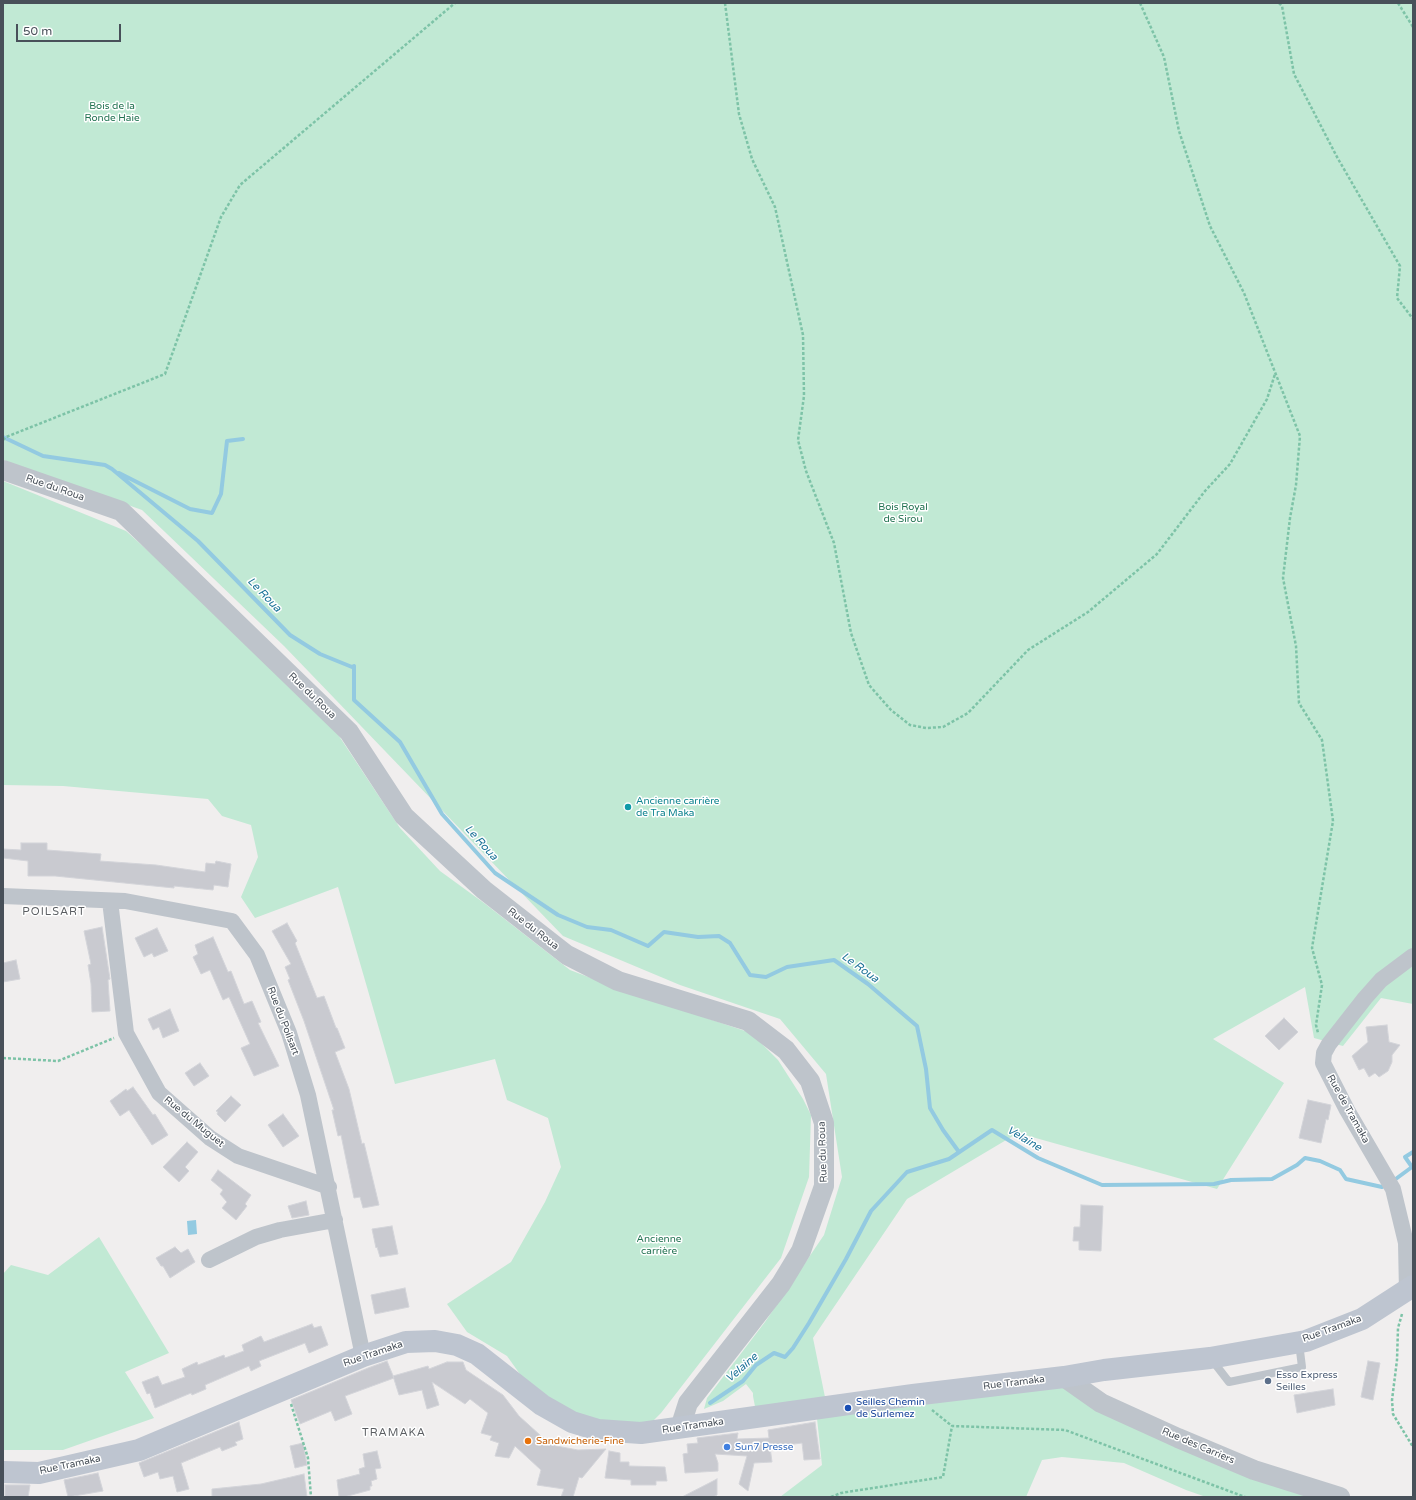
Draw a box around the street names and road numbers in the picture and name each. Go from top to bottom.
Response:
street label: Rue du Roua [24,472,86,504]
street label: Rue du Roua [286,670,338,722]
street label: Rue du Roua [505,905,561,953]
street label: Rue du Poilsart [264,985,302,1057]
street label: Rue de Tramaka [1324,1073,1372,1145]
street label: Rue du Muguet [161,1094,227,1150]
street label: Rue du Roua [816,1121,830,1183]
street label: Rue Tramaka [1301,1313,1363,1345]
street label: Rue Tramaka [342,1338,404,1370]
street label: Rue Tramaka [982,1373,1046,1393]
street label: Rue Tramaka [661,1416,725,1436]
street label: Rue des Carriers [1160,1425,1236,1467]
street label: Rue Tramaka [38,1453,102,1477]

